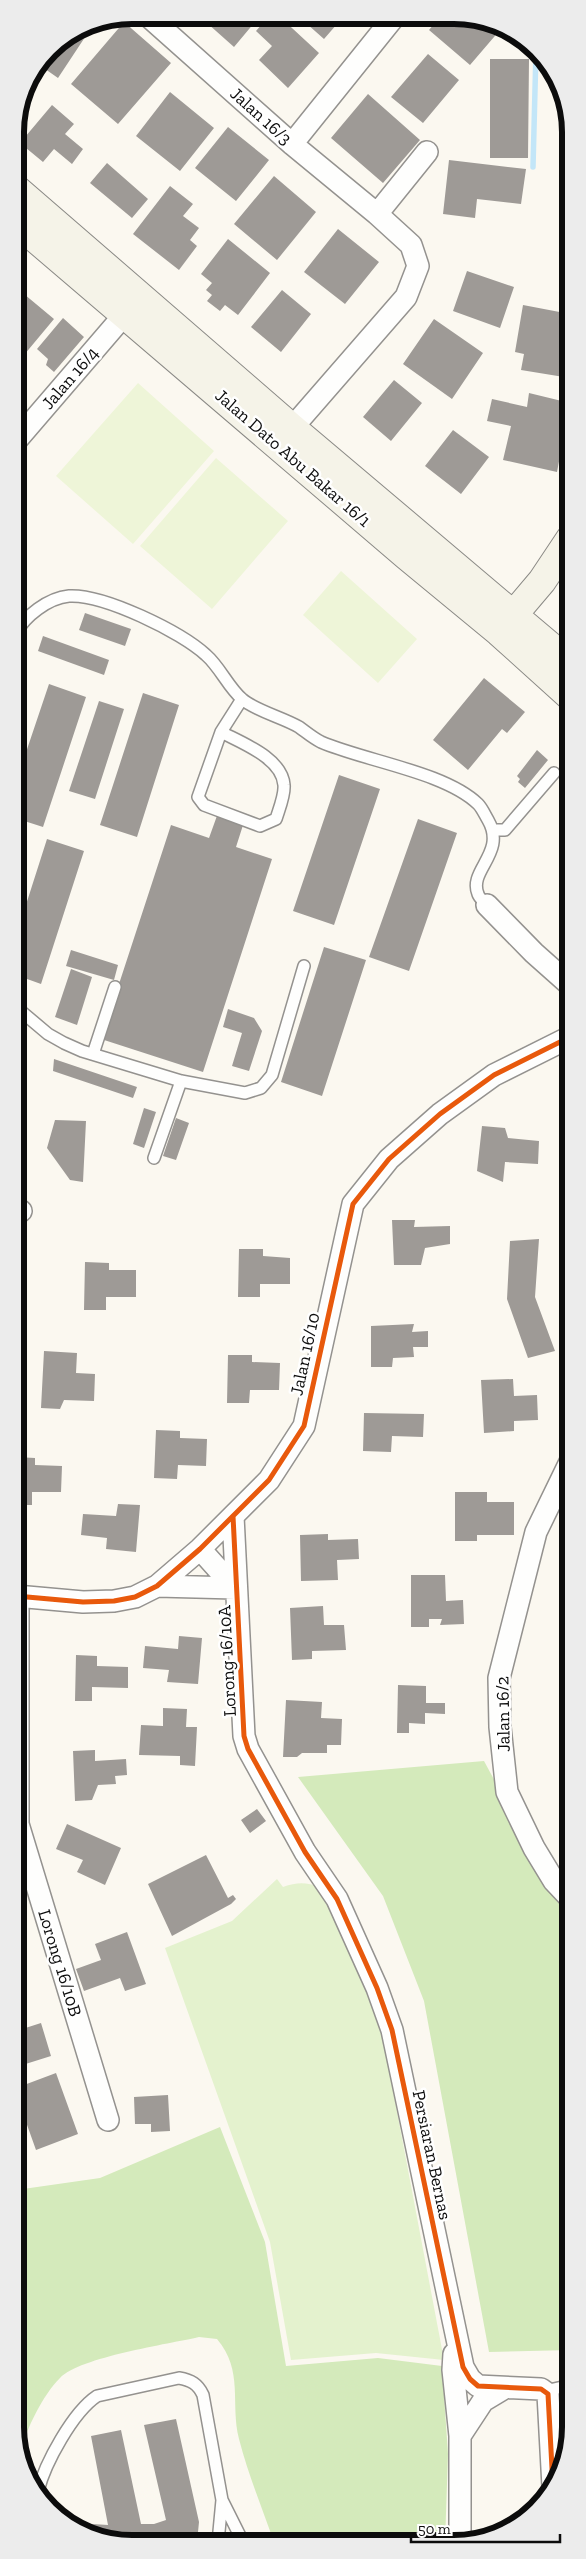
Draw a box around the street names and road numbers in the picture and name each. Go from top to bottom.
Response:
street label: Jalan 16/3 [226,83,297,150]
street label: Jalan 16/4 [37,342,103,414]
street label: Jalan Dato Abu Bakar 16/1 [211,384,375,532]
street label: Jalan 16/10 [285,1311,325,1397]
street label: Lorong 16/10A [213,1604,241,1717]
street label: Jalan 16/2 [491,1676,515,1752]
street label: Lorong 16/10B [33,1907,87,2019]
street label: Persiaran Bernas [408,2088,457,2222]

